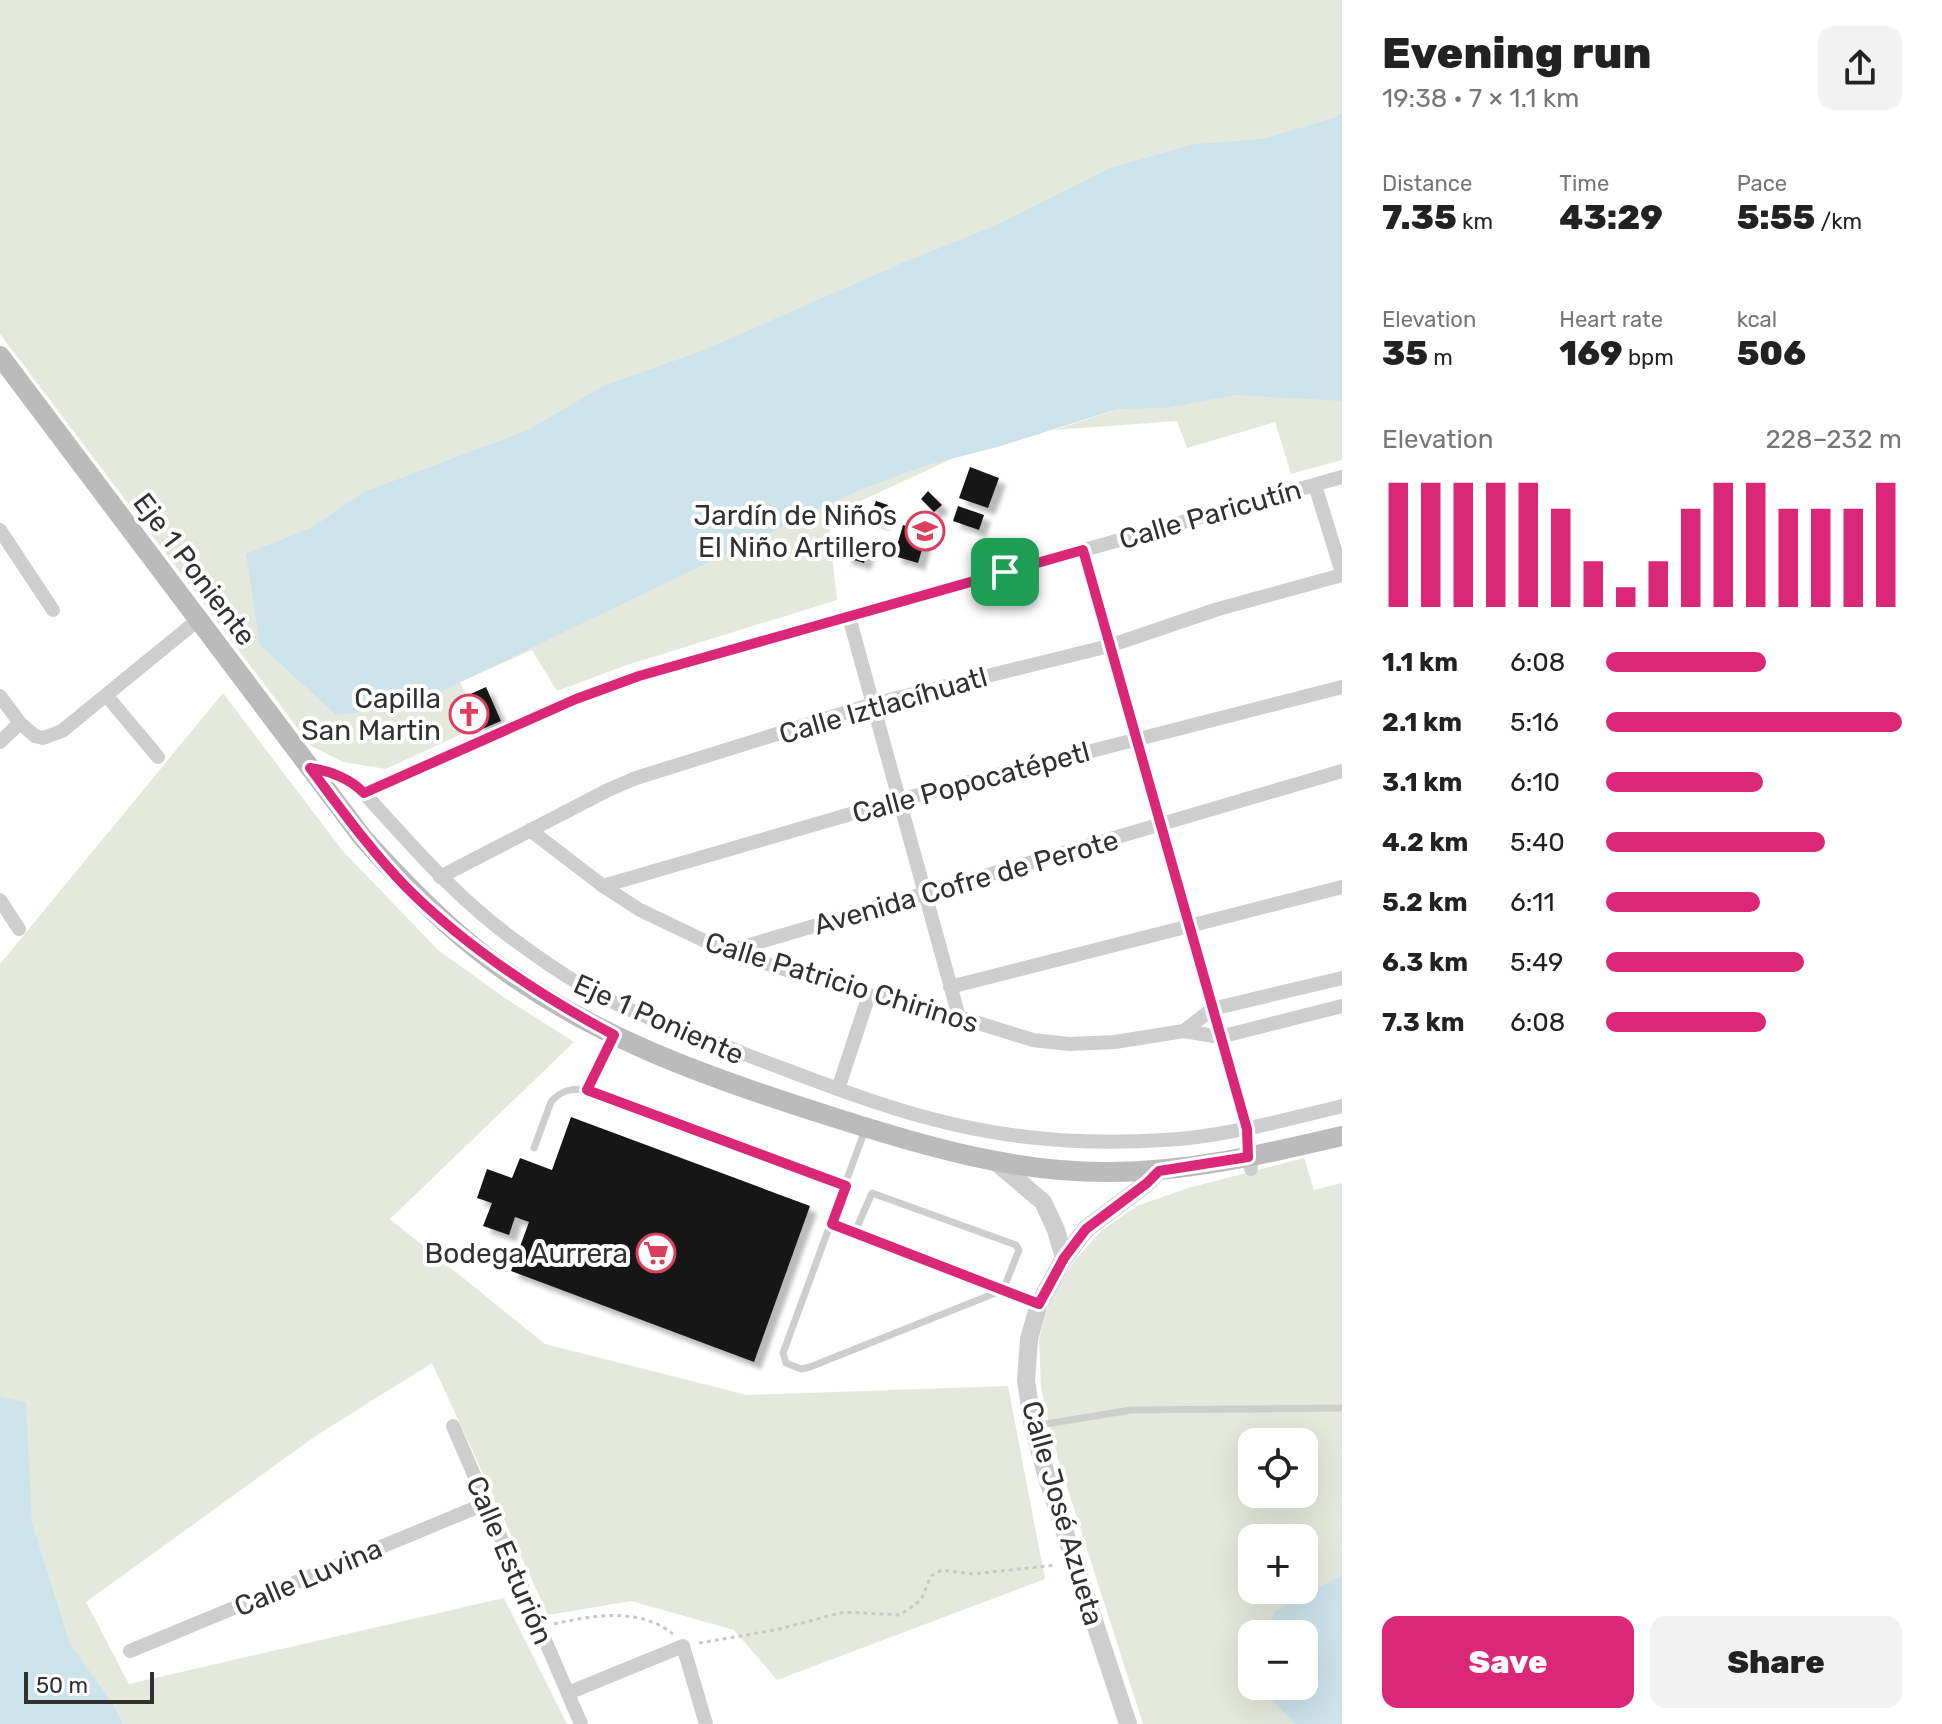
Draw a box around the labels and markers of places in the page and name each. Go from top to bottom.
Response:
place label: Jardín de Niños El Niño Artillero [694,499,897,564]
school or university icon: Jardín de Niños El Niño Artillero [904,510,946,552]
pin [971,538,1039,606]
place label: Capilla San Martin [301,682,441,747]
church icon: Capilla San Martin [448,693,490,735]
supermarket icon: Bodega Aurrera [635,1232,677,1274]
place label: Bodega Aurrera [425,1237,628,1270]

